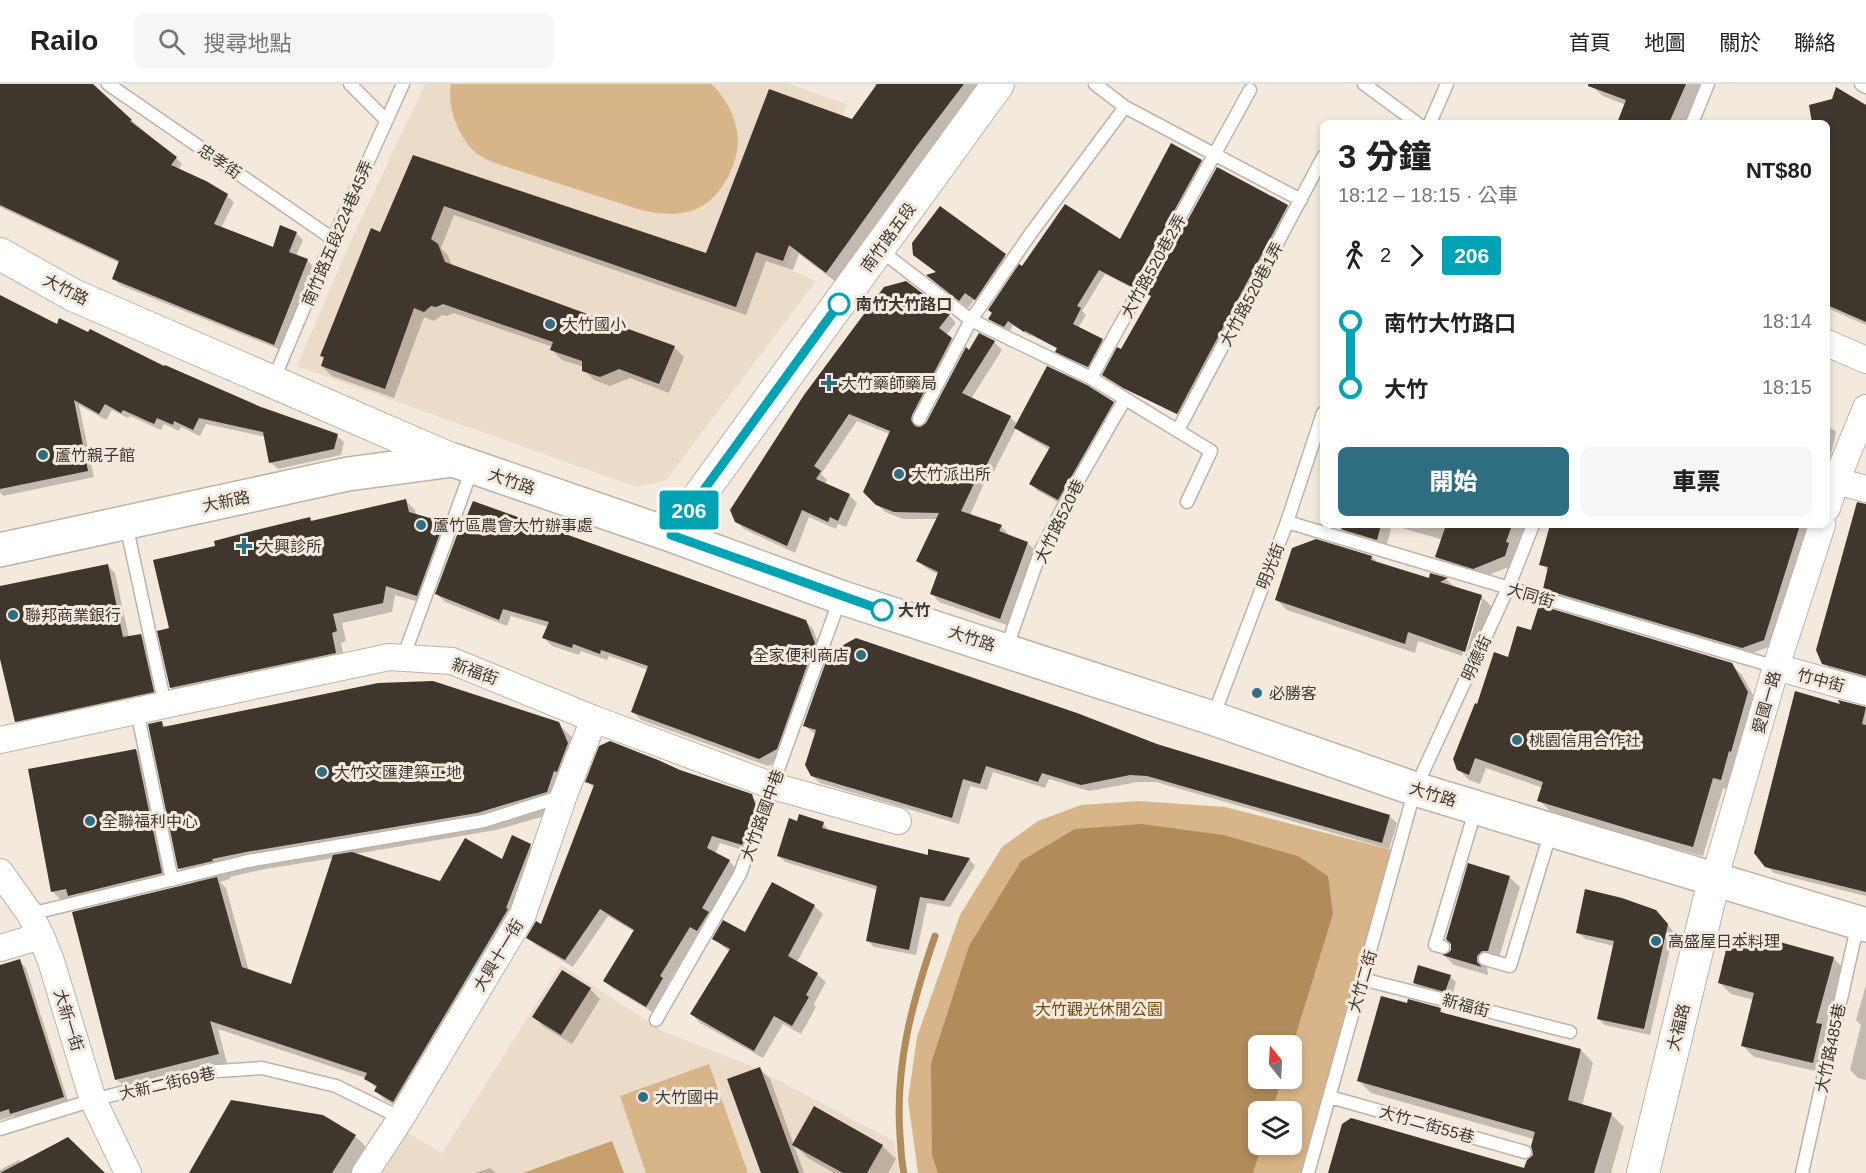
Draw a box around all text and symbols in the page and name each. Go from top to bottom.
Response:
search box [134,14,554,68]
text: Railo [30,25,98,56]
icon: search [155,25,188,58]
text: 搜尋地點 [203,31,291,56]
text: 首頁 [1569,31,1611,54]
text: 地圖 [1644,31,1686,54]
text: 關於 [1719,31,1761,54]
text: 聯絡 [1794,31,1836,54]
text: 3 分鐘 [1338,138,1432,175]
street label: 忠孝街 [195,141,244,182]
street label: 南竹路五段224巷45弄 [299,158,376,309]
text: NT$80 [1746,158,1812,183]
text: 18:12 – 18:15 · 公車 [1338,184,1518,206]
street label: 南竹路五段 [858,200,919,275]
street label: 大竹路520巷2弄 [1118,212,1189,321]
street label: 大竹路520巷1弄 [1217,239,1286,349]
icon: walk [1338,239,1371,272]
icon: forward [1400,239,1433,272]
text: 2 [1380,244,1391,266]
text: 206 [1454,244,1489,267]
street label: 大竹路 [41,271,91,308]
marker: 南竹大竹路口 [828,293,850,315]
place label: 南竹大竹路口 [856,296,952,313]
text: 18:14 [1762,310,1812,332]
text: 南竹大竹路口 [1384,311,1516,336]
place label: 大竹國小 [562,316,626,333]
marker: 大竹國小 [543,317,557,331]
place label: 大竹藥師藥局 [841,375,937,392]
marker: 大竹藥師藥局 [822,376,836,390]
text: 18:15 [1762,376,1812,398]
text: 大竹 [1384,377,1428,402]
place label: 蘆竹親子館 [55,447,135,464]
button: 開始 [1338,447,1569,516]
button: 車票 [1581,447,1812,516]
marker: 蘆竹親子館 [36,448,50,462]
street label: 大竹路 [486,466,537,497]
place label: 大竹派出所 [911,466,991,483]
marker: 大竹派出所 [892,467,906,481]
street label: 大竹路520巷 [1032,477,1087,566]
street label: 大新路 [201,488,251,515]
line badge: 206 [654,490,724,530]
text: 206 [671,499,707,522]
place label: 蘆竹區農會大竹辦事處 [433,517,593,534]
marker: 蘆竹區農會大竹辦事處 [414,518,428,532]
marker: 大興診所 [235,537,253,555]
place label: 大興診所 [258,538,322,555]
street label: 明光街 [1254,541,1287,592]
street label: 大同街 [1505,580,1556,611]
marker: 大竹 [871,599,893,621]
place label: 大竹 [898,602,930,619]
place label: 聯邦商業銀行 [25,607,121,624]
marker: 聯邦商業銀行 [6,608,20,622]
street label: 大竹路 [946,623,997,654]
street label: 明德街 [1459,633,1494,684]
place label: 全家便利商店 [753,647,849,664]
marker: 全家便利商店 [854,648,868,662]
street label: 新福街 [449,655,500,688]
street label: 竹中街 [1795,666,1846,695]
street label: 愛國一路 [1749,669,1783,735]
place label: 必勝客 [1269,685,1317,702]
marker: 必勝客 [1250,686,1264,700]
place label: 桃園信用合作社 [1529,732,1641,749]
marker: 桃園信用合作社 [1510,733,1524,747]
place label: 大竹文匯建築工地 [334,763,462,781]
marker: 大竹文匯建築工地 [315,765,329,779]
street label: 大竹路國中巷 [738,767,787,863]
street label: 大竹路 [1407,779,1458,810]
place label: 全聯福利中心 [102,813,198,830]
marker: 全聯福利中心 [83,814,97,828]
street label: 大興十一街 [471,917,526,994]
place label: 高盛屋日本料理 [1668,933,1780,950]
marker: 高盛屋日本料理 [1649,934,1663,948]
street label: 大竹二街 [1345,948,1379,1014]
street label: 大新一街 [51,987,86,1053]
street label: 新福街 [1440,991,1491,1020]
park label: 大竹觀光休閒公園 [1035,1001,1163,1018]
street label: 大福路 [1664,1002,1693,1052]
street label: 大竹路485巷 [1813,1002,1848,1094]
north arrow [1248,1035,1302,1089]
map controls [1248,1035,1302,1155]
street label: 大新二街69巷 [118,1064,217,1103]
place label: 大竹國中 [655,1089,719,1106]
marker: 大竹國中 [636,1090,650,1104]
button: layers [1248,1101,1302,1155]
street label: 大竹二街55巷 [1378,1103,1476,1146]

